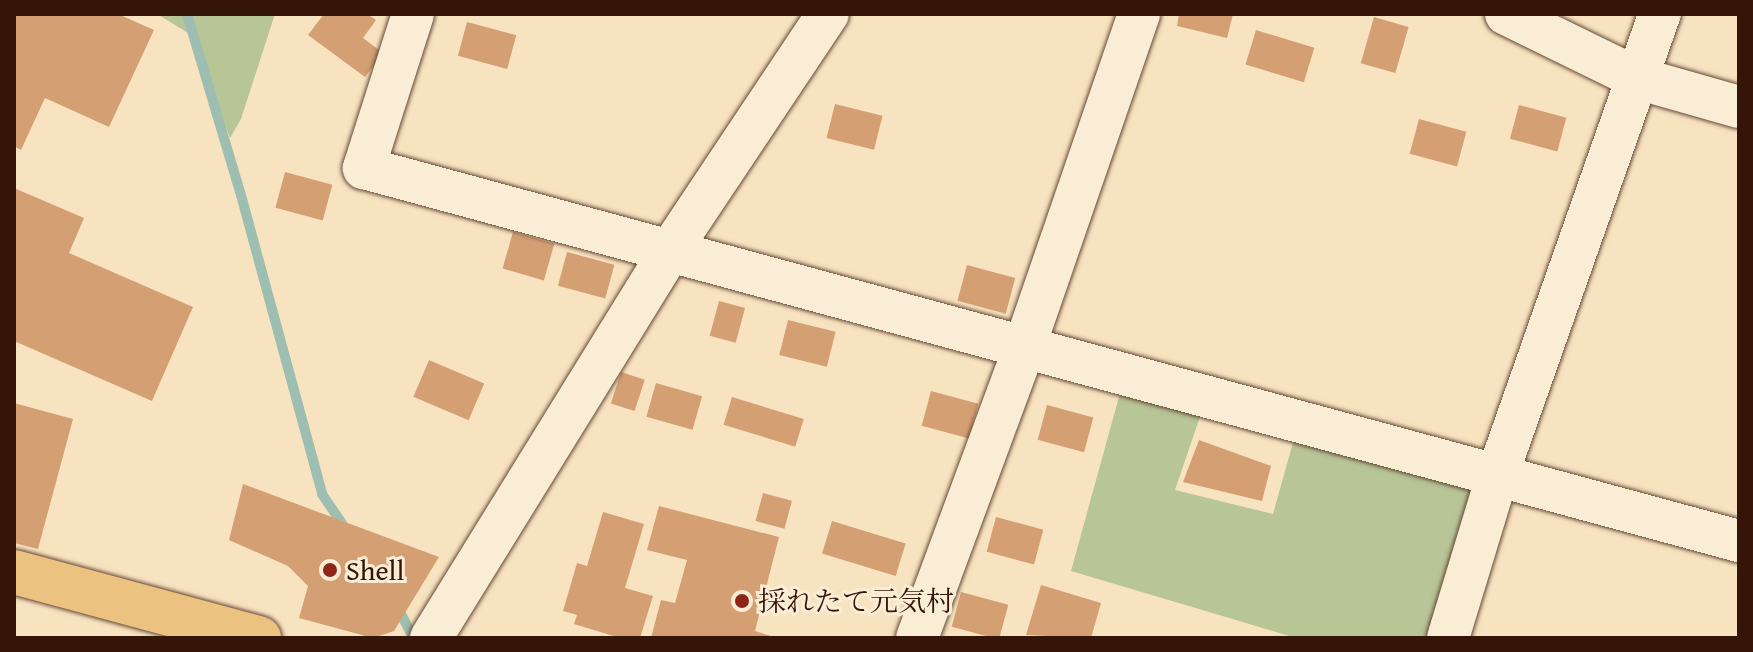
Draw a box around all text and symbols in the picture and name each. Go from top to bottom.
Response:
place label: Shell [346,553,404,587]
marker: Shell [321,561,339,579]
place label: 採れたて元気村 [758,584,954,618]
marker: 採れたて元気村 [733,592,751,610]

